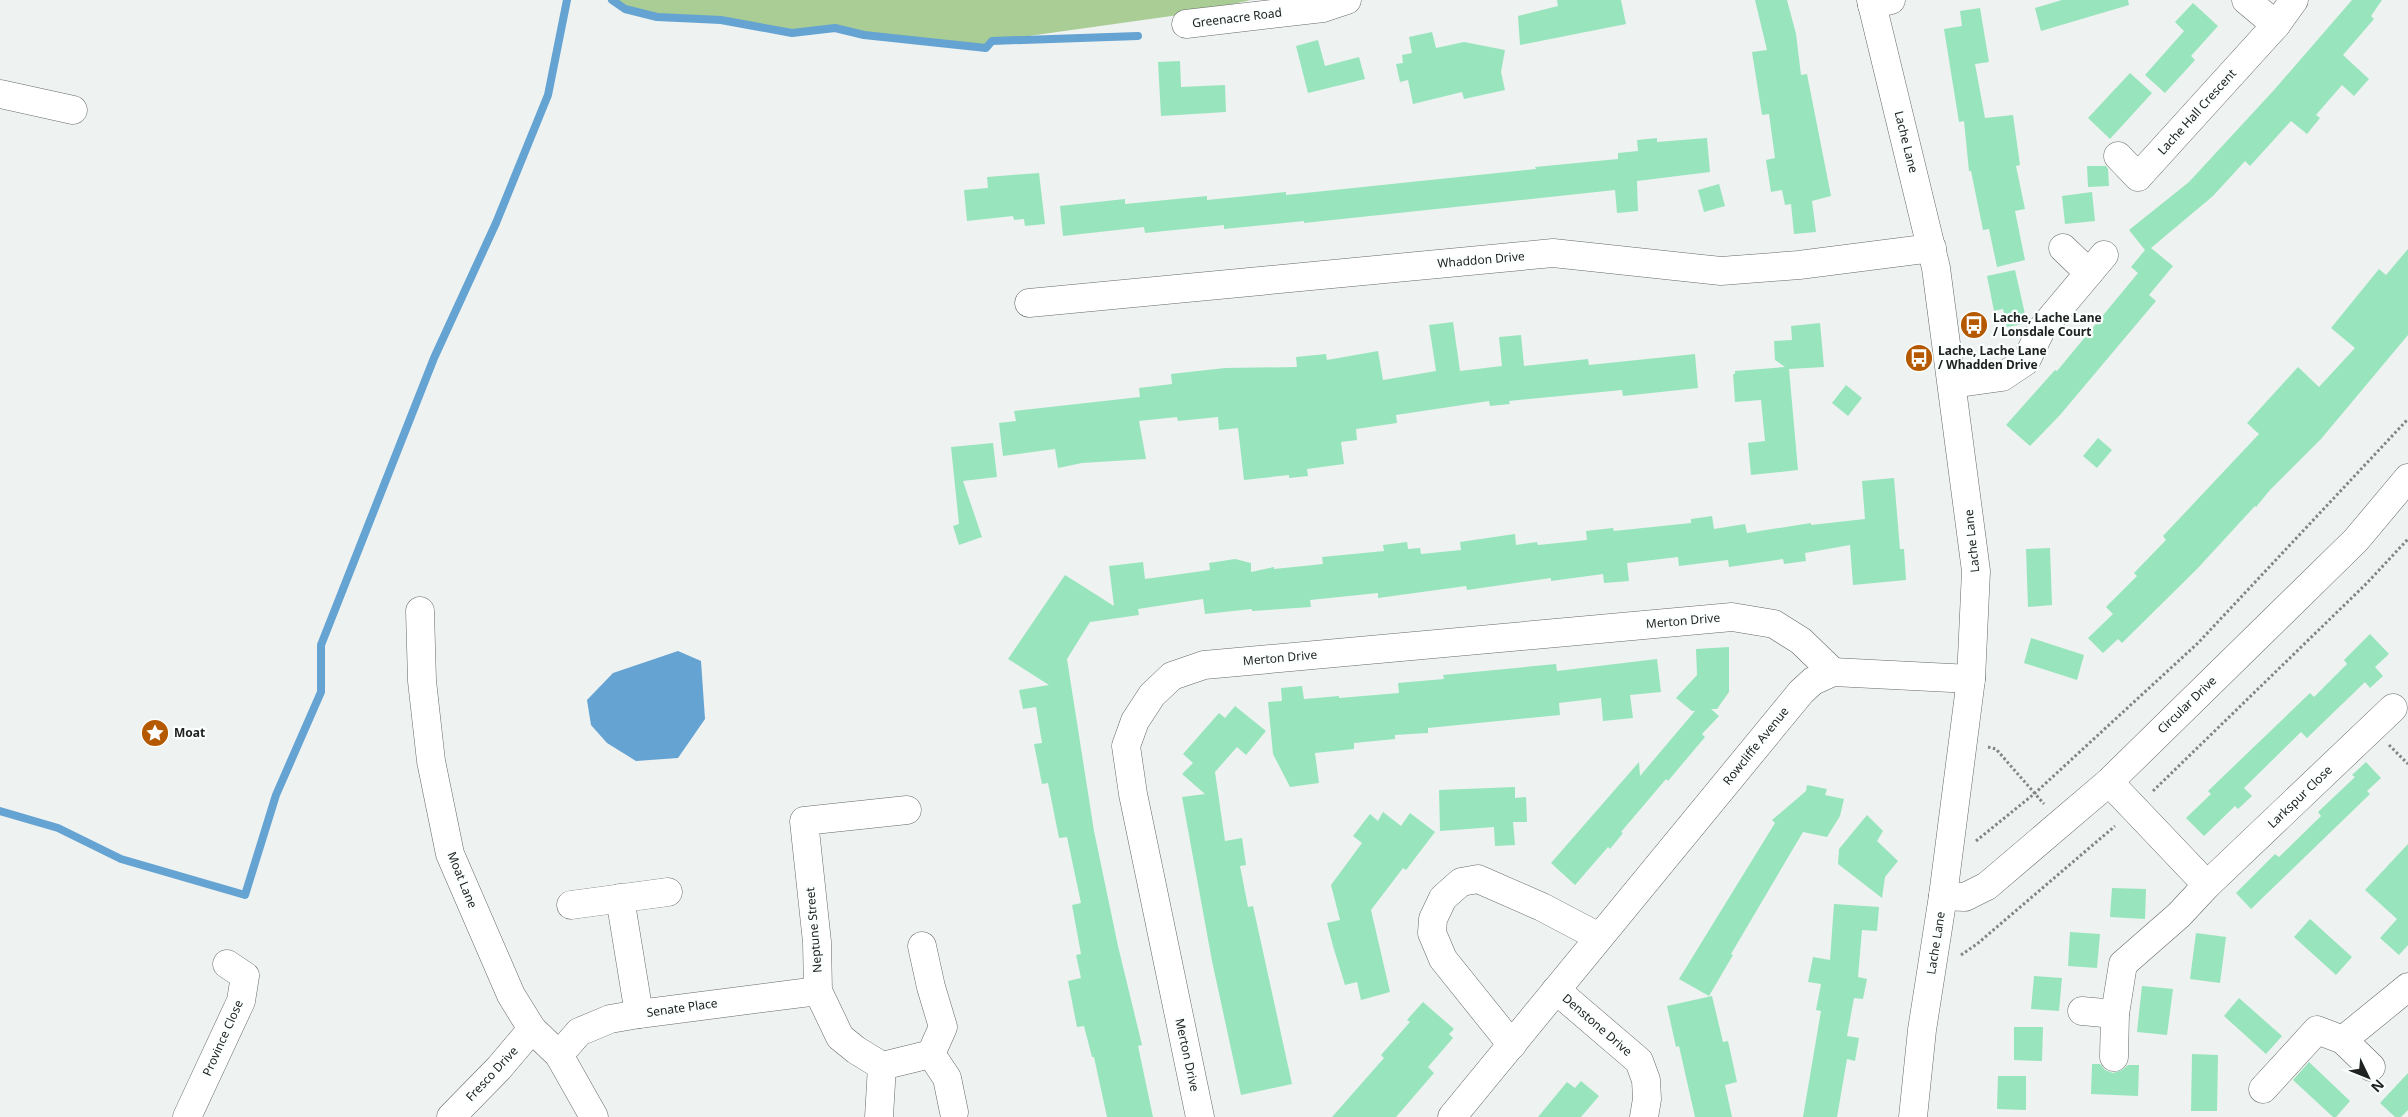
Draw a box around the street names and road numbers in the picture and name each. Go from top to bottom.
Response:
street label: Greenacre Road [1191,4,1283,31]
street label: Lache Hall Crescent [2153,65,2240,158]
street label: Lache Lane [1891,109,1922,175]
street label: Whaddon Drive [1437,247,1526,272]
street label: Lache Lane [1960,508,1983,573]
street label: Merton Drive [1645,609,1721,632]
street label: Merton Drive [1242,646,1318,669]
street label: Circular Drive [2153,672,2220,737]
street label: Rowcliffe Avenue [1719,703,1793,788]
street label: Larkspur Close [2264,761,2336,832]
street label: Moat Lane [443,849,482,911]
street label: Neptune Street [801,886,826,974]
street label: Lache Lane [1922,910,1949,976]
street label: Denstone Drive [1559,990,1636,1060]
street label: Senate Place [645,994,719,1021]
street label: Province Close [198,997,247,1079]
street label: Merton Drive [1171,1017,1204,1093]
street label: Fresco Drive [462,1042,522,1105]

